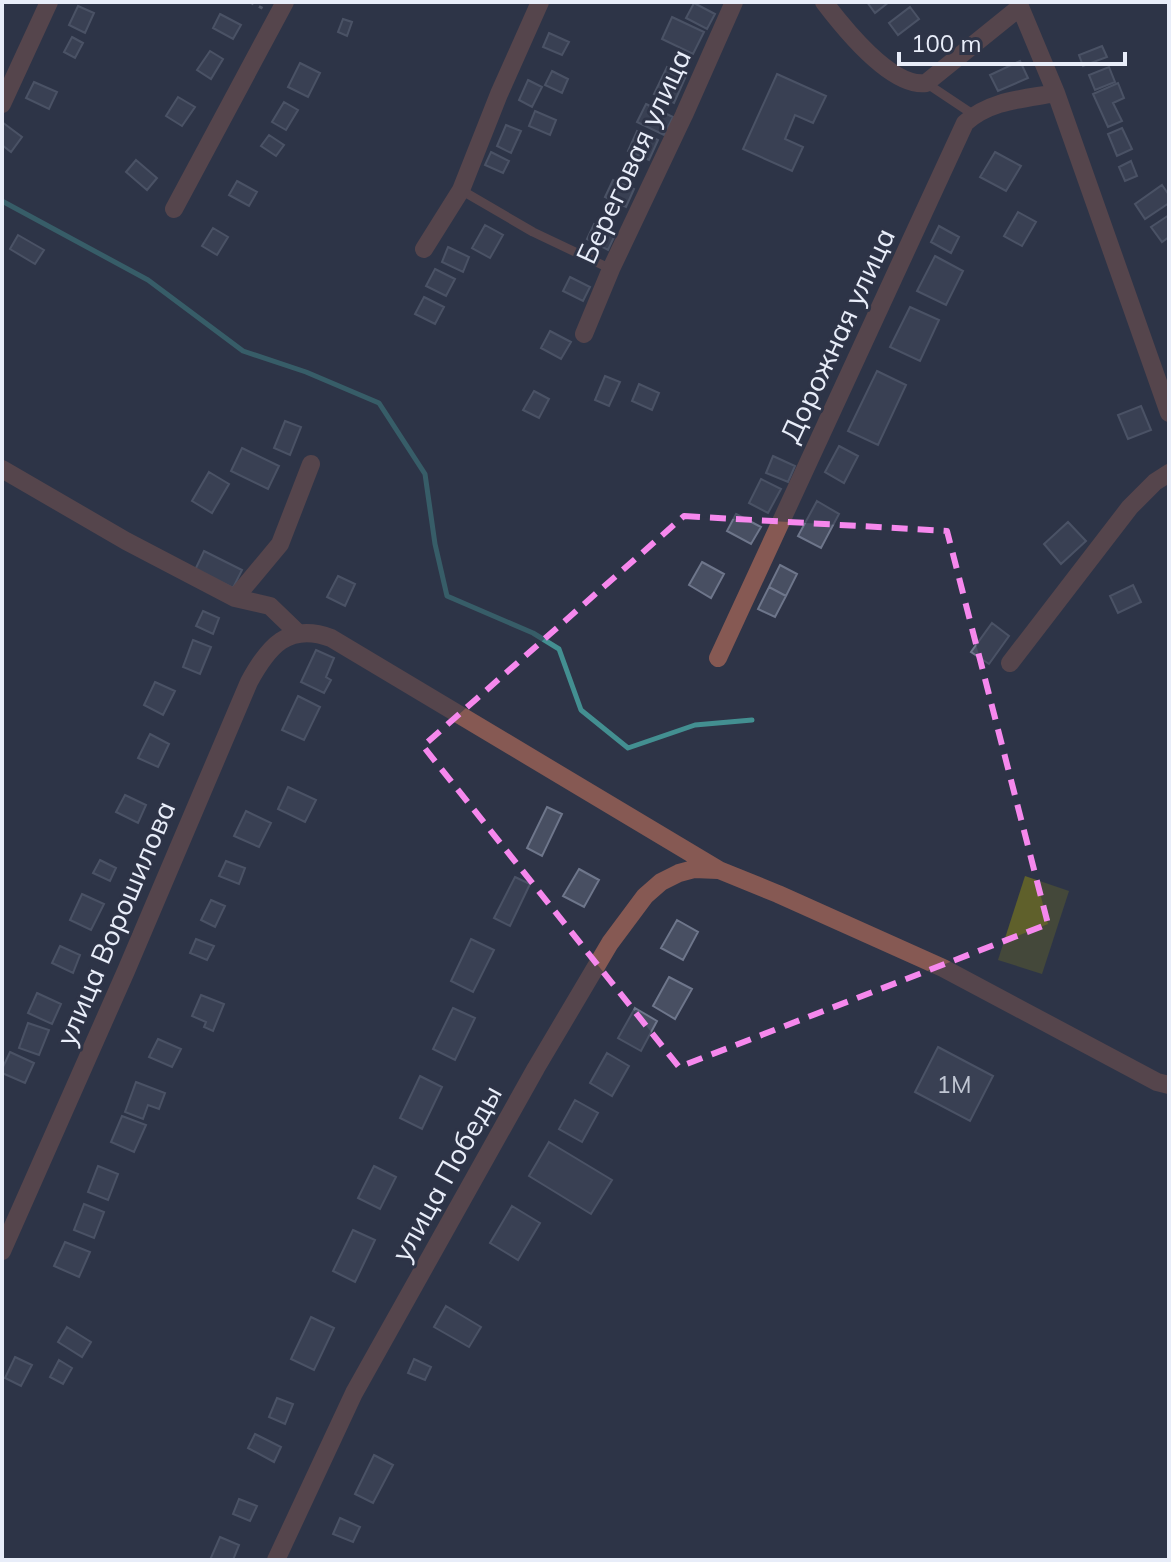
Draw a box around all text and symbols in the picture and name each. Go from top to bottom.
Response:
scale bar [899,16,1125,66]
text: 100 m [911,28,982,58]
street label: Береговая улица [568,43,698,269]
street label: Дорожная улица [772,222,902,448]
street label: улица Ворошилова [48,795,182,1051]
house number: 1М [937,1069,972,1099]
street label: улица Победы [383,1079,509,1267]

